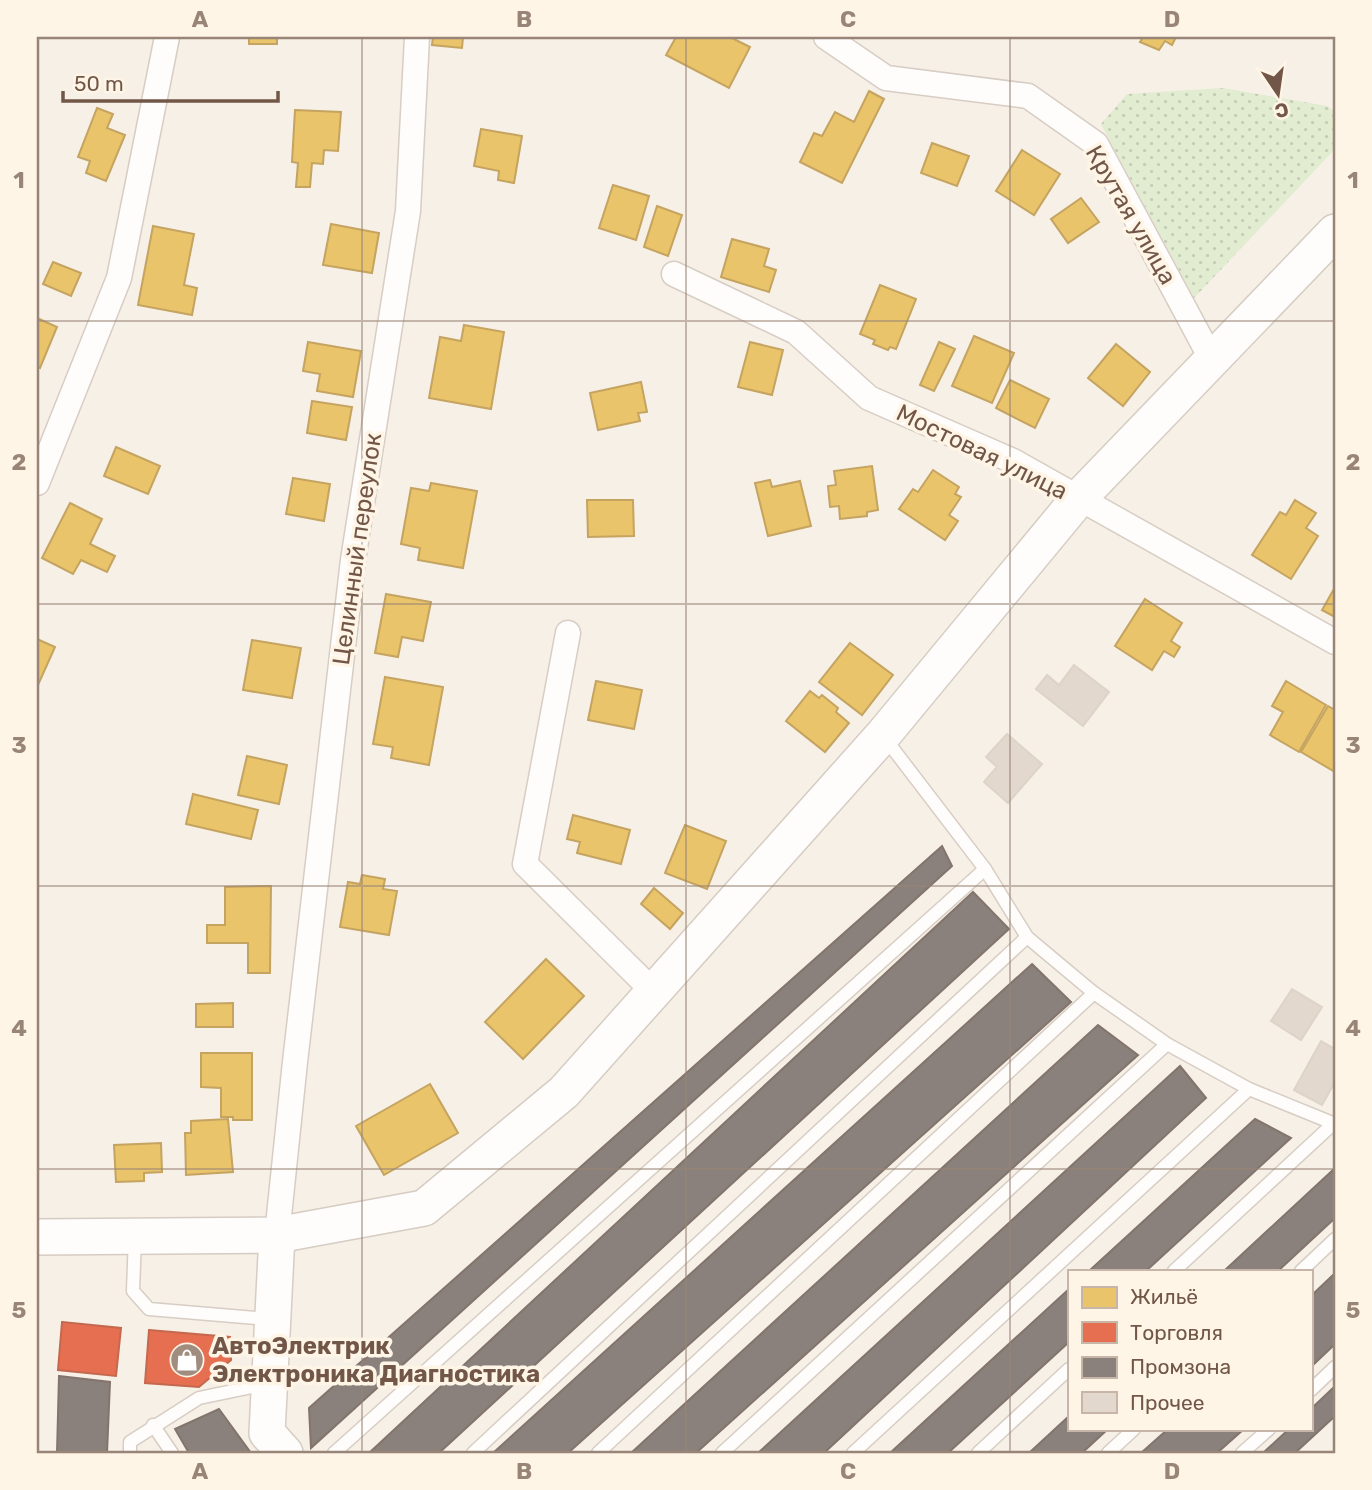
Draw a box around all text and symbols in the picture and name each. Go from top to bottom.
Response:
text: A [192,5,209,33]
text: B [516,5,532,33]
text: C [840,5,856,33]
text: D [1164,5,1180,33]
scale bar [63,60,278,104]
north arrow [1242,60,1312,130]
text: 50 m [74,71,124,96]
text: С [1273,97,1291,123]
street label: Крутая улица [1080,141,1182,289]
text: 1 [13,166,25,194]
text: 1 [1347,166,1359,194]
street label: Мостовая улица [892,398,1072,506]
street label: Целинный переулок [327,431,387,667]
text: 2 [12,448,26,476]
text: 2 [1346,448,1360,476]
text: 3 [11,731,27,759]
text: 3 [1345,731,1361,759]
text: 4 [11,1014,27,1042]
text: 4 [1345,1014,1361,1042]
legend [1068,1270,1312,1430]
text: Жильё [1130,1284,1198,1309]
text: 5 [12,1296,27,1324]
text: 5 [1346,1296,1361,1324]
text: Торговля [1130,1320,1223,1345]
place label: АвтоЭлектрик Электроника Диагностика [212,1332,540,1388]
shop icon: АвтоЭлектрик Электроника Диагностика [168,1341,206,1379]
text: Промзона [1130,1354,1231,1379]
text: Прочее [1130,1390,1205,1415]
text: A [192,1457,209,1485]
text: B [516,1457,532,1485]
text: C [840,1457,856,1485]
text: D [1164,1457,1180,1485]

